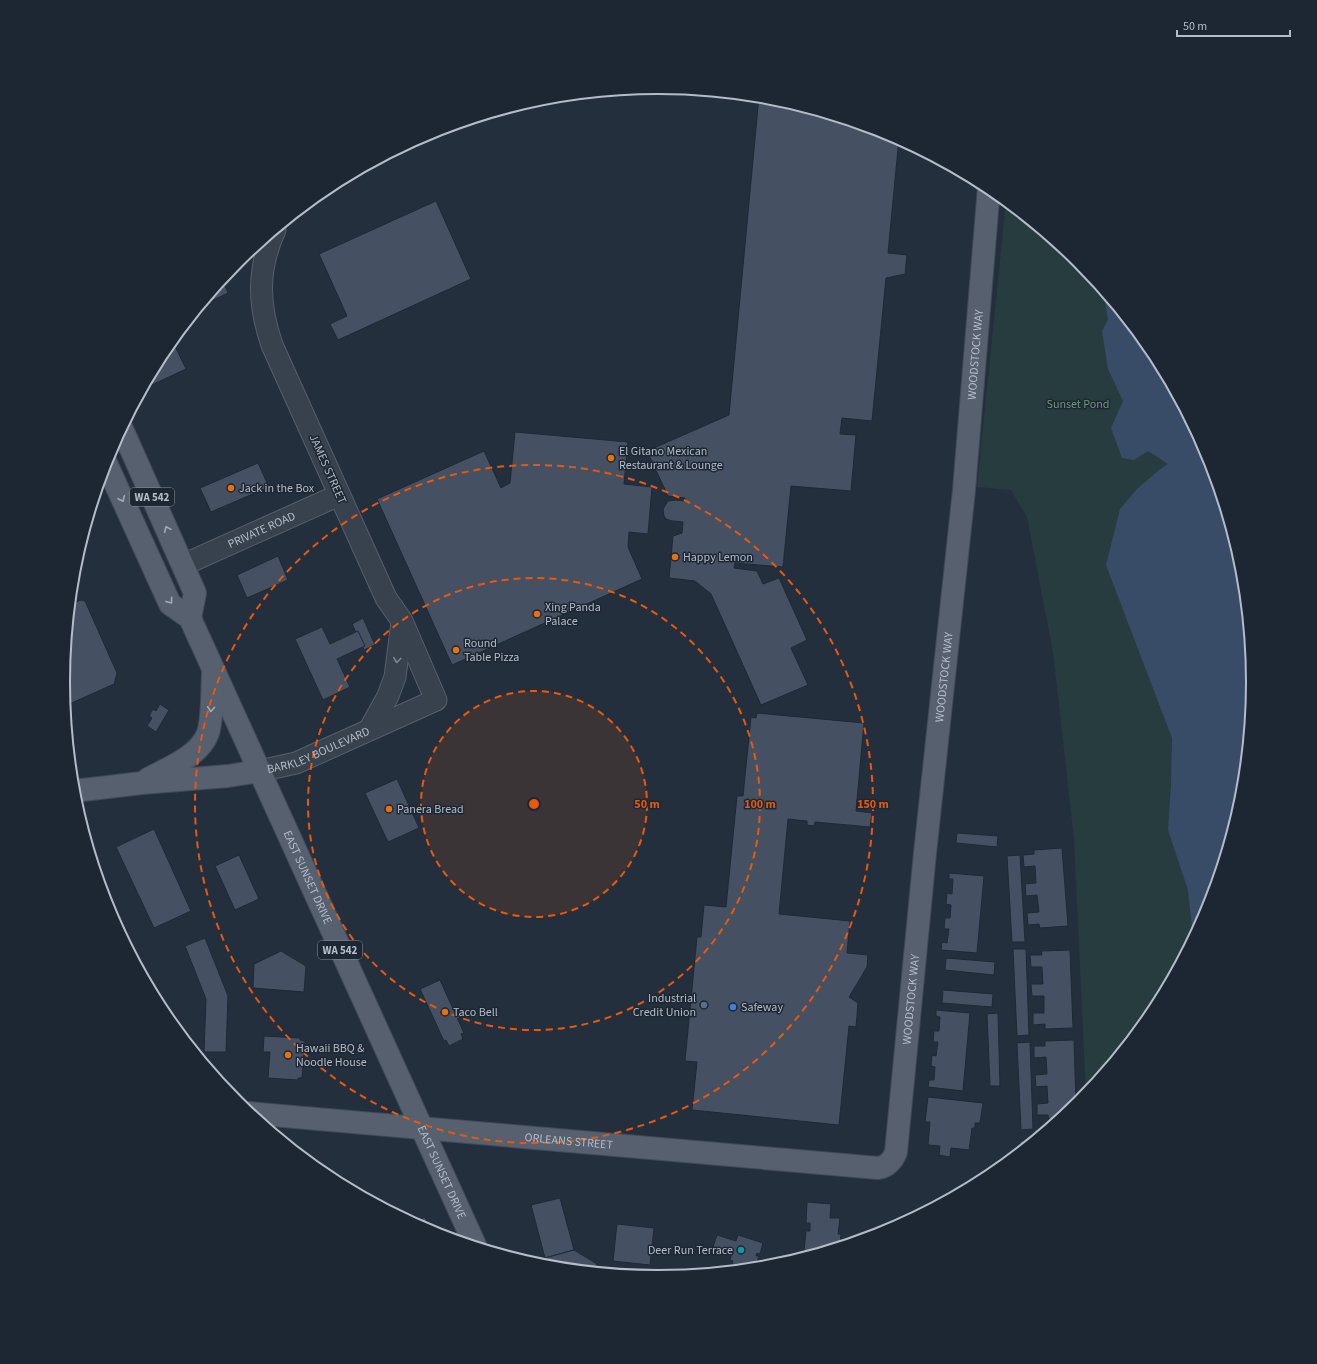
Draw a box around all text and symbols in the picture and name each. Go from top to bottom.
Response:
scale bar [1177,12,1290,38]
text: 50 m [1183,18,1207,35]
street label: WOODSTOCK WAY [963,309,988,401]
park label: Sunset Pond [1046,396,1110,413]
street label: JAMES STREET [305,432,351,507]
place label: El Gitano Mexican Restaurant & Lounge [619,443,723,474]
marker: El Gitano Mexican Restaurant & Lounge [606,453,616,463]
place label: Jack in the Box [239,480,315,497]
marker: Jack in the Box [226,483,236,493]
road number: WA 542 [130,488,174,506]
one-way arrow [117,494,125,502]
street label: PRIVATE ROAD [225,508,298,553]
one-way arrow [164,526,172,533]
place label: Happy Lemon [683,549,753,566]
marker: Happy Lemon [670,552,680,562]
one-way arrow [165,597,172,604]
place label: Xing Panda Palace [545,599,601,630]
marker: Xing Panda Palace [532,609,542,619]
street label: WOODSTOCK WAY [931,631,958,723]
place label: Round Table Pizza [464,635,519,666]
marker: Round Table Pizza [451,645,461,655]
one-way arrow [393,657,402,663]
one-way arrow [207,706,216,712]
street label: BARKLEY BOULEVARD [265,723,373,778]
text: 50 m [634,796,660,813]
text: 100 m [744,796,776,813]
text: 150 m [857,796,889,813]
centre of rings [527,797,541,811]
place label: Panera Bread [397,801,464,818]
marker: Panera Bread [384,804,394,814]
street label: EAST SUNSET DRIVE [279,828,336,927]
road number: WA 542 [318,941,362,959]
street label: WOODSTOCK WAY [898,953,924,1045]
place label: Industrial Credit Union [633,990,696,1021]
place label: Safeway [741,999,783,1016]
marker: Industrial Credit Union [699,1000,709,1010]
marker: Safeway [728,1002,738,1012]
place label: Taco Bell [453,1004,498,1021]
marker: Taco Bell [440,1007,450,1017]
place label: Hawaii BBQ & Noodle House [296,1040,367,1071]
marker: Hawaii BBQ & Noodle House [283,1050,293,1060]
street label: EAST SUNSET DRIVE [413,1123,470,1222]
street label: ORLEANS STREET [524,1129,614,1154]
place label: Deer Run Terrace [648,1242,733,1259]
marker: Deer Run Terrace [736,1245,746,1255]

